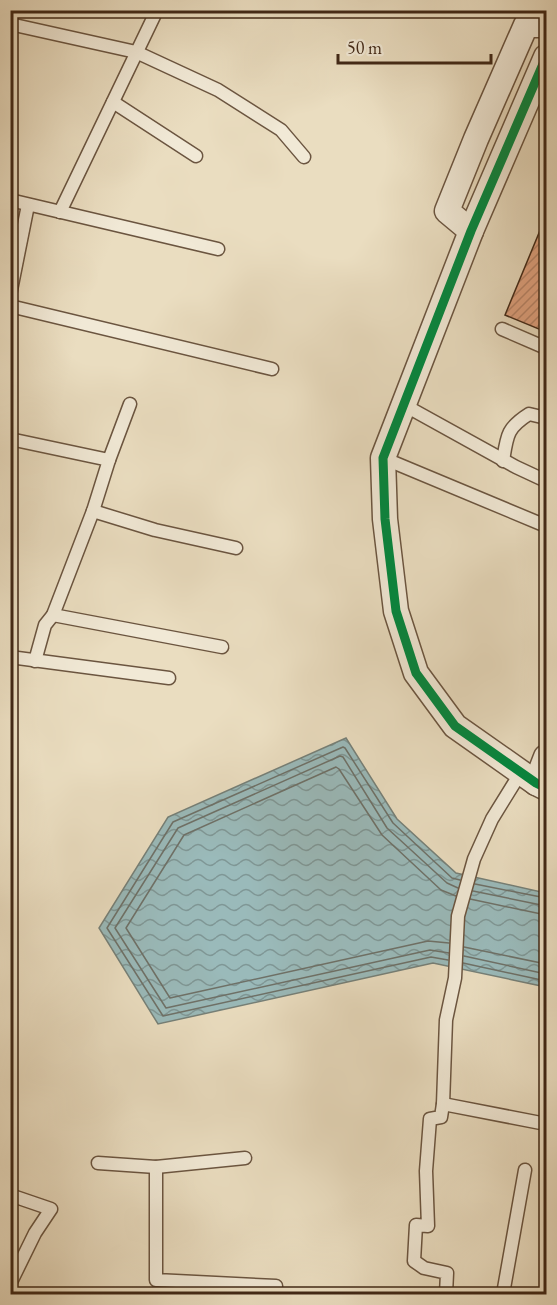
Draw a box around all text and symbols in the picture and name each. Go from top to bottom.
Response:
scale bar [338,27,491,65]
text: 50 m [347,36,382,59]

